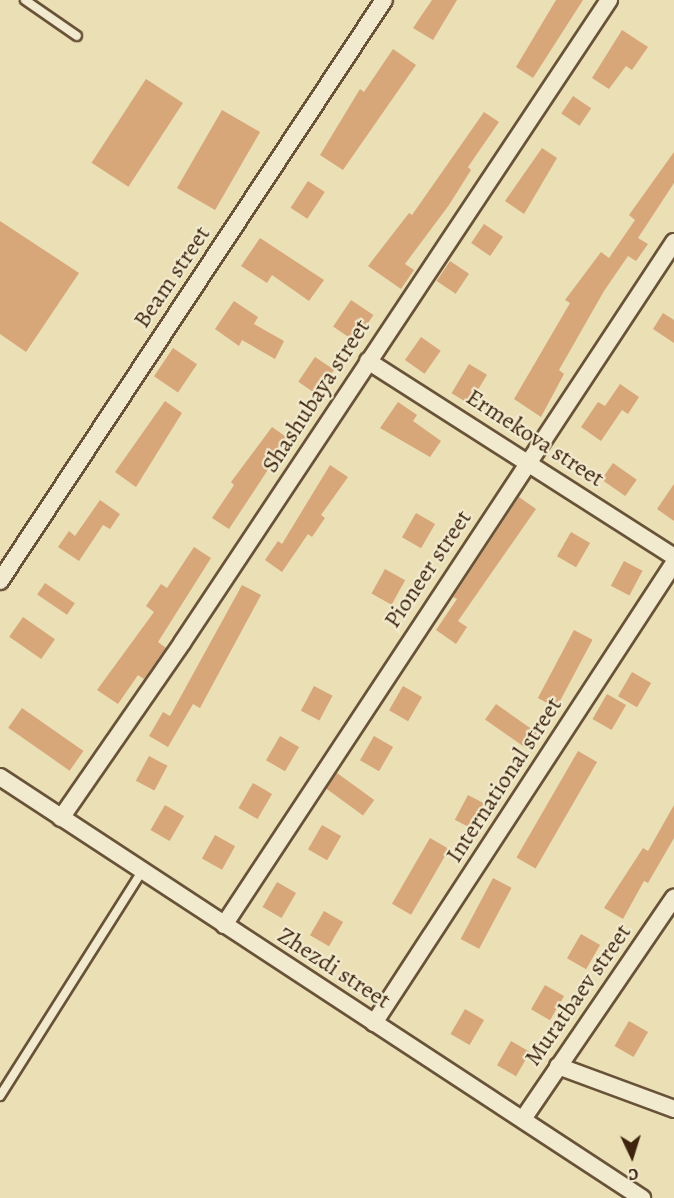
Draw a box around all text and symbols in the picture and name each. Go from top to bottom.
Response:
street label: Beam street [127,221,217,333]
street label: Shashubaya street [256,314,376,478]
street label: Ermekova street [461,383,609,493]
street label: Pioneer street [378,504,478,634]
street label: International street [440,692,568,868]
street label: Muratbaev street [518,919,638,1071]
street label: Zhezdi street [272,921,396,1015]
north arrow [602,1126,662,1186]
text: С [628,1163,639,1185]

